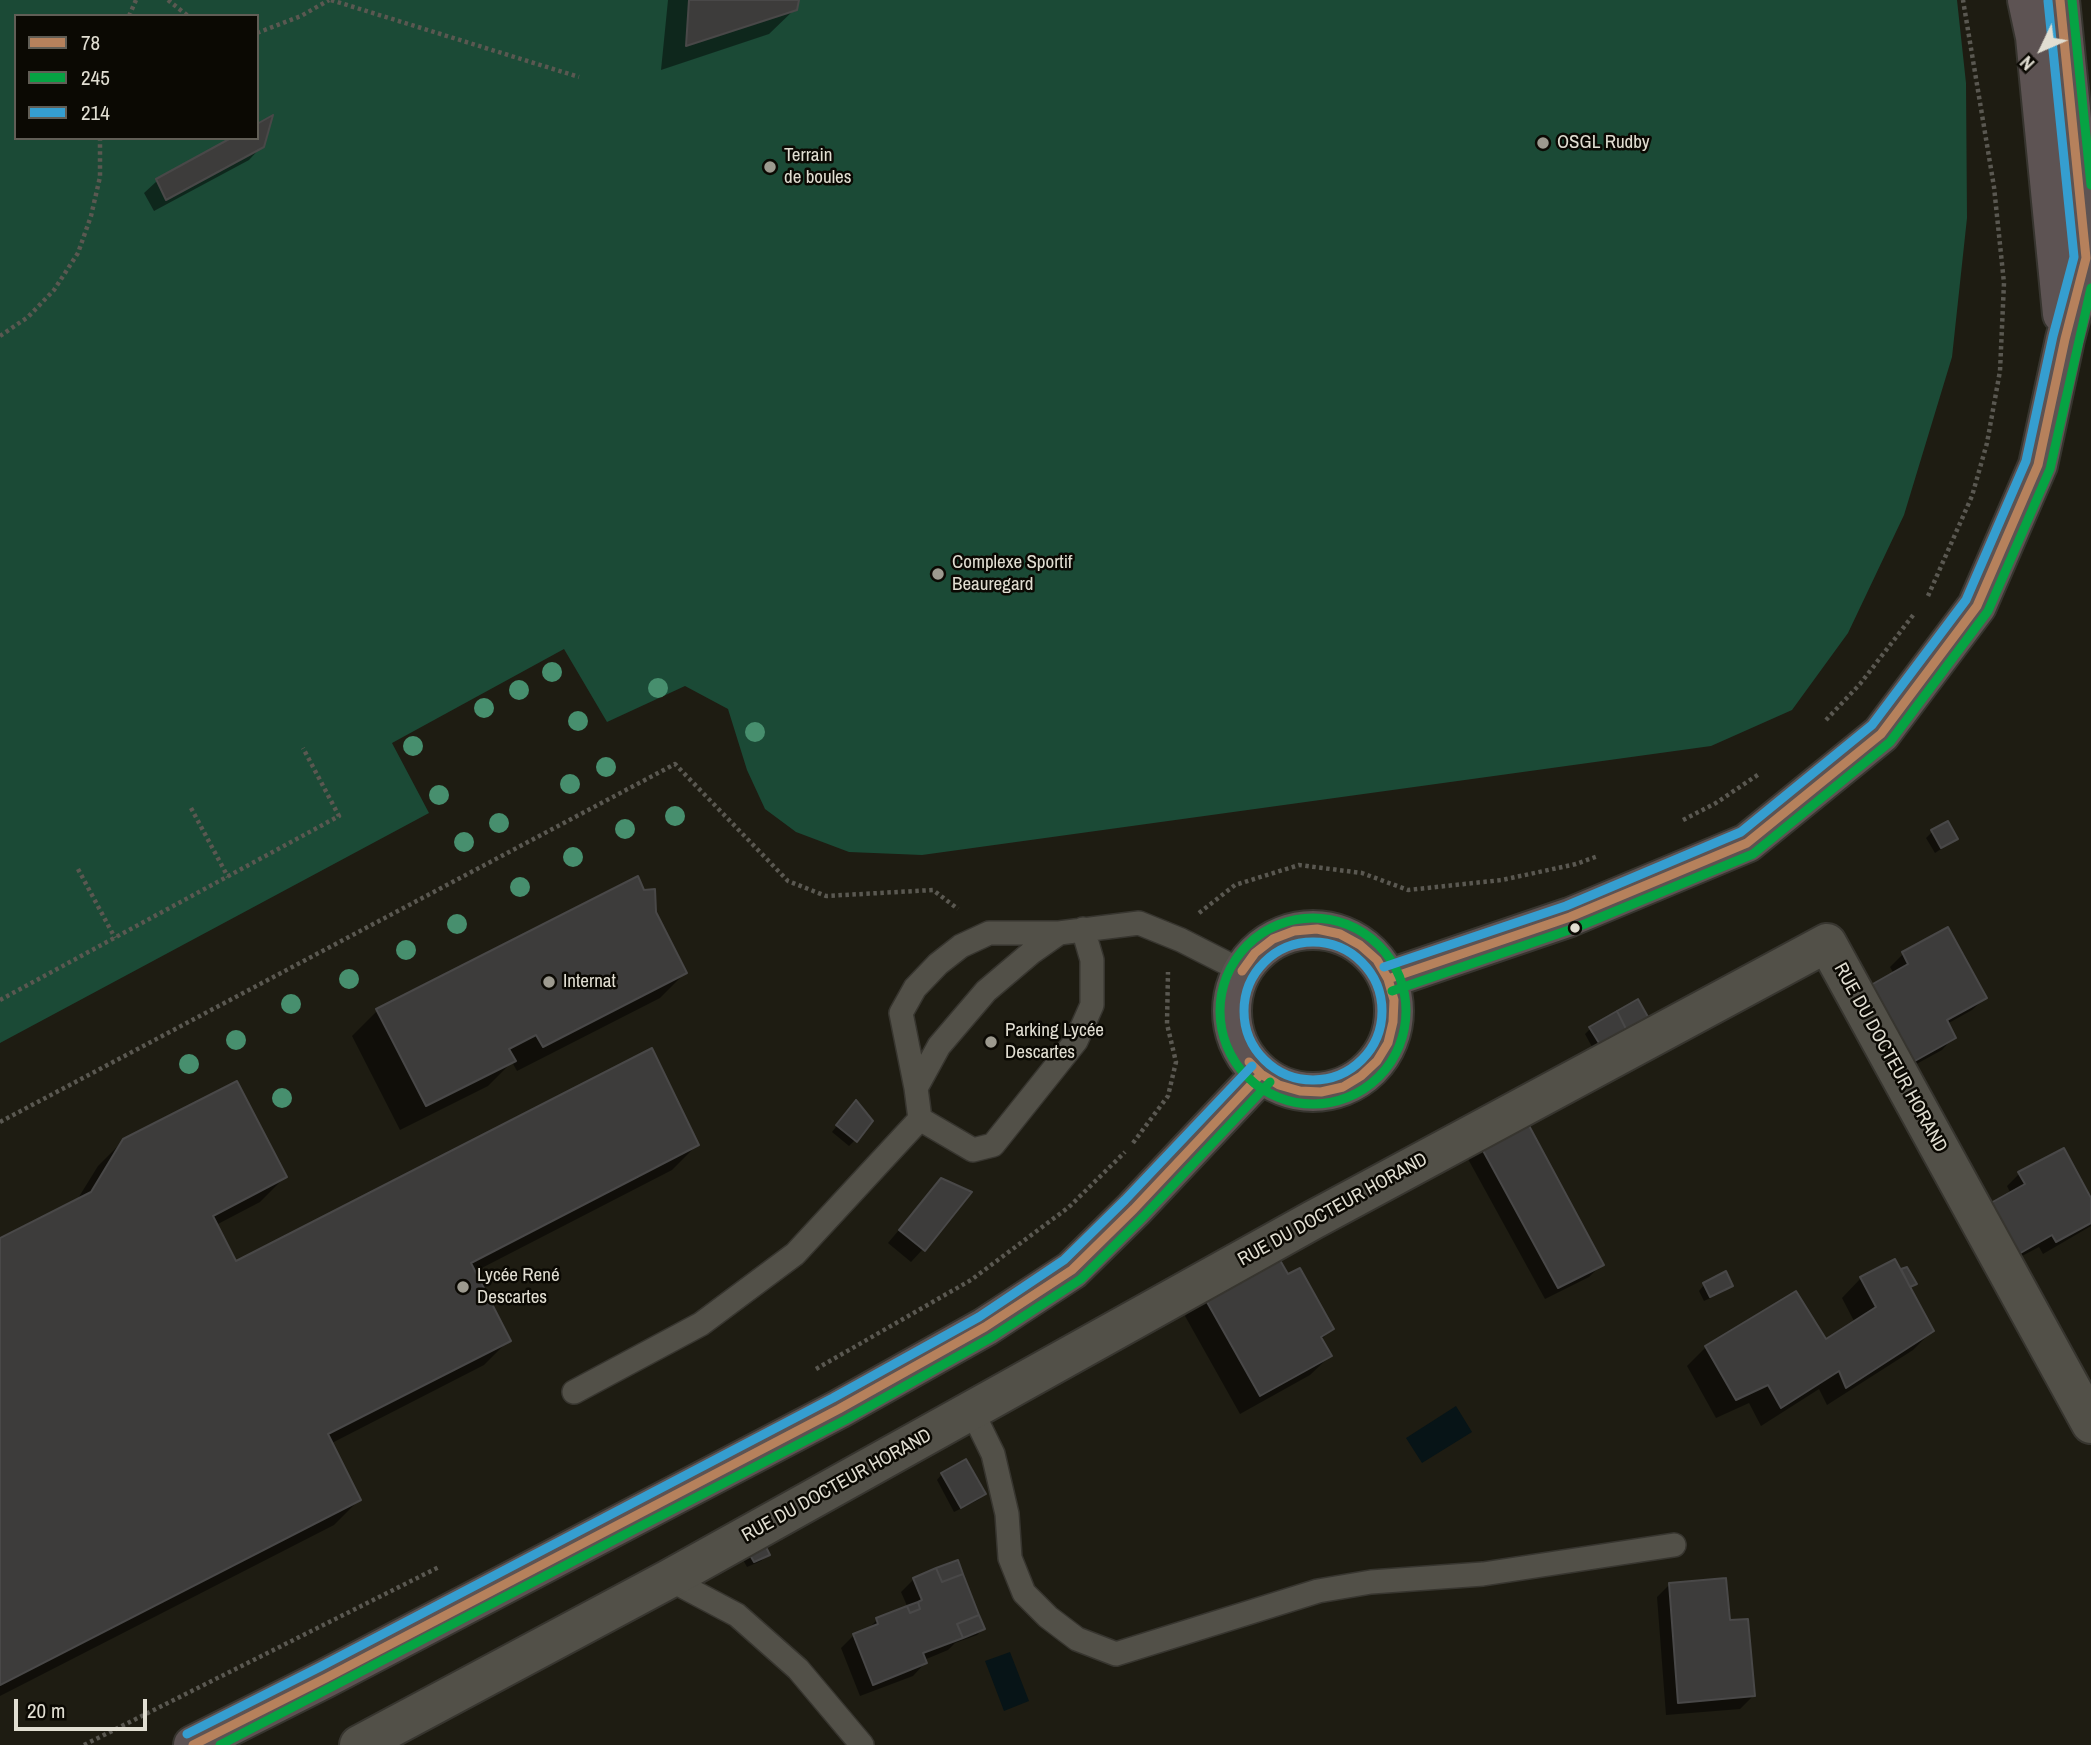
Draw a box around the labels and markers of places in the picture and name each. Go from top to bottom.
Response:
place label: OSGL Rudby [1557,132,1650,154]
marker: OSGL Rudby [1535,135,1551,151]
place label: Terrain de boules [784,145,852,189]
marker: Terrain de boules [762,159,778,175]
place label: Complexe Sportif Beauregard [952,552,1072,596]
marker: Complexe Sportif Beauregard [930,566,946,582]
unlabelled marker [1568,921,1582,935]
place label: Internat [563,971,616,993]
marker: Internat [541,974,557,990]
place label: Parking Lycée Descartes [1005,1020,1104,1064]
marker: Parking Lycée Descartes [983,1034,999,1050]
place label: Lycée René Descartes [477,1265,560,1309]
marker: Lycée René Descartes [455,1279,471,1295]

